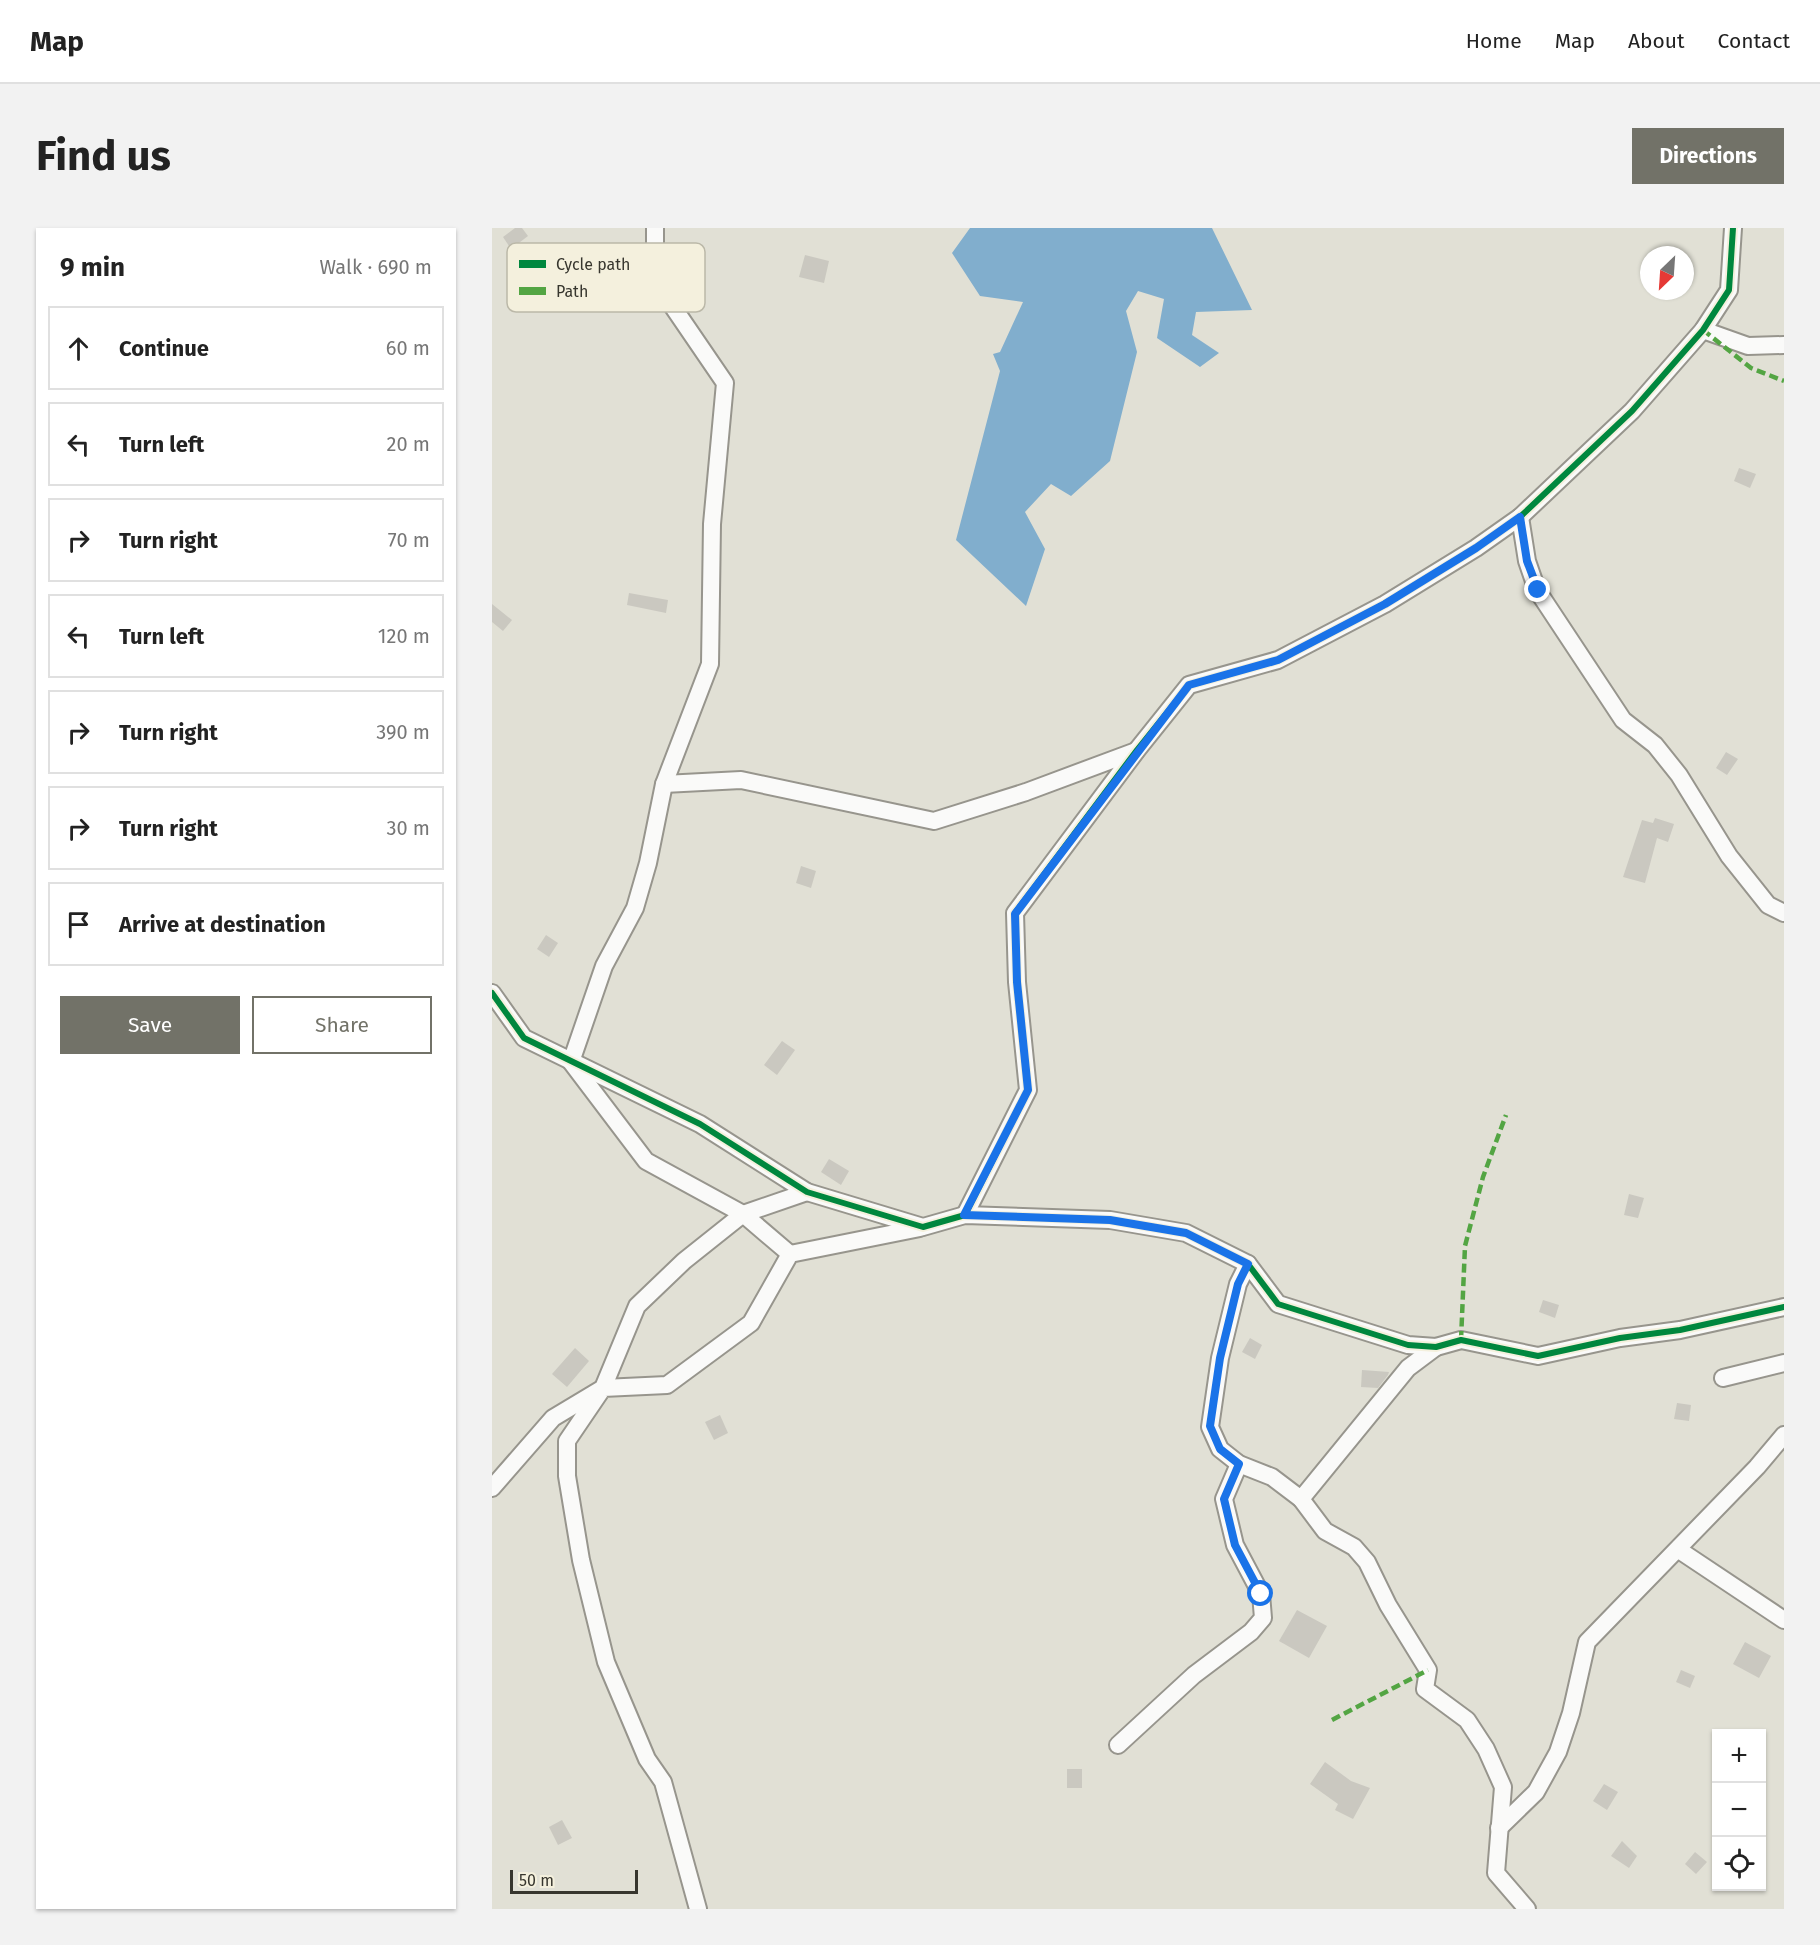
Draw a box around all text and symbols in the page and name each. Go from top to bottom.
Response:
text: Map [30,25,84,58]
text: Home [1466,28,1522,54]
text: Map [1555,28,1595,54]
text: About [1628,28,1685,54]
text: Contact [1718,28,1790,54]
button: Directions [1632,128,1784,184]
text: Find us [36,131,171,181]
legend [507,243,705,312]
north arrow [1640,246,1694,300]
text: 9 min [60,252,125,283]
text: Walk · 690 m [319,255,432,279]
text: Cycle path [556,255,630,274]
text: Path [556,282,588,301]
icon: ahead [62,332,95,365]
text: Continue [119,335,209,362]
text: 60 m [386,336,430,360]
icon: left [62,428,95,461]
text: Turn left [119,431,204,458]
text: 20 m [387,432,430,456]
icon: right [62,524,95,557]
text: Turn right [119,527,218,554]
text: 70 m [388,528,430,552]
route end [1524,576,1550,602]
icon: left [62,620,95,653]
text: Turn left [119,623,204,650]
text: 120 m [378,624,430,648]
icon: right [62,716,95,749]
text: Turn right [119,719,218,746]
text: 390 m [376,720,430,744]
icon: right [62,812,95,845]
text: Turn right [119,815,218,842]
text: 30 m [386,816,430,840]
icon: arrive [62,908,95,941]
text: Arrive at destination [119,911,326,938]
button: Save [60,996,240,1054]
button: Share [252,996,432,1054]
route start [1247,1580,1273,1606]
map controls [1712,1729,1766,1891]
button: + [1712,1729,1766,1783]
button: − [1712,1783,1766,1837]
button: locate [1712,1837,1766,1891]
scale bar [510,1867,638,1894]
text: 50 m [519,1871,554,1890]

